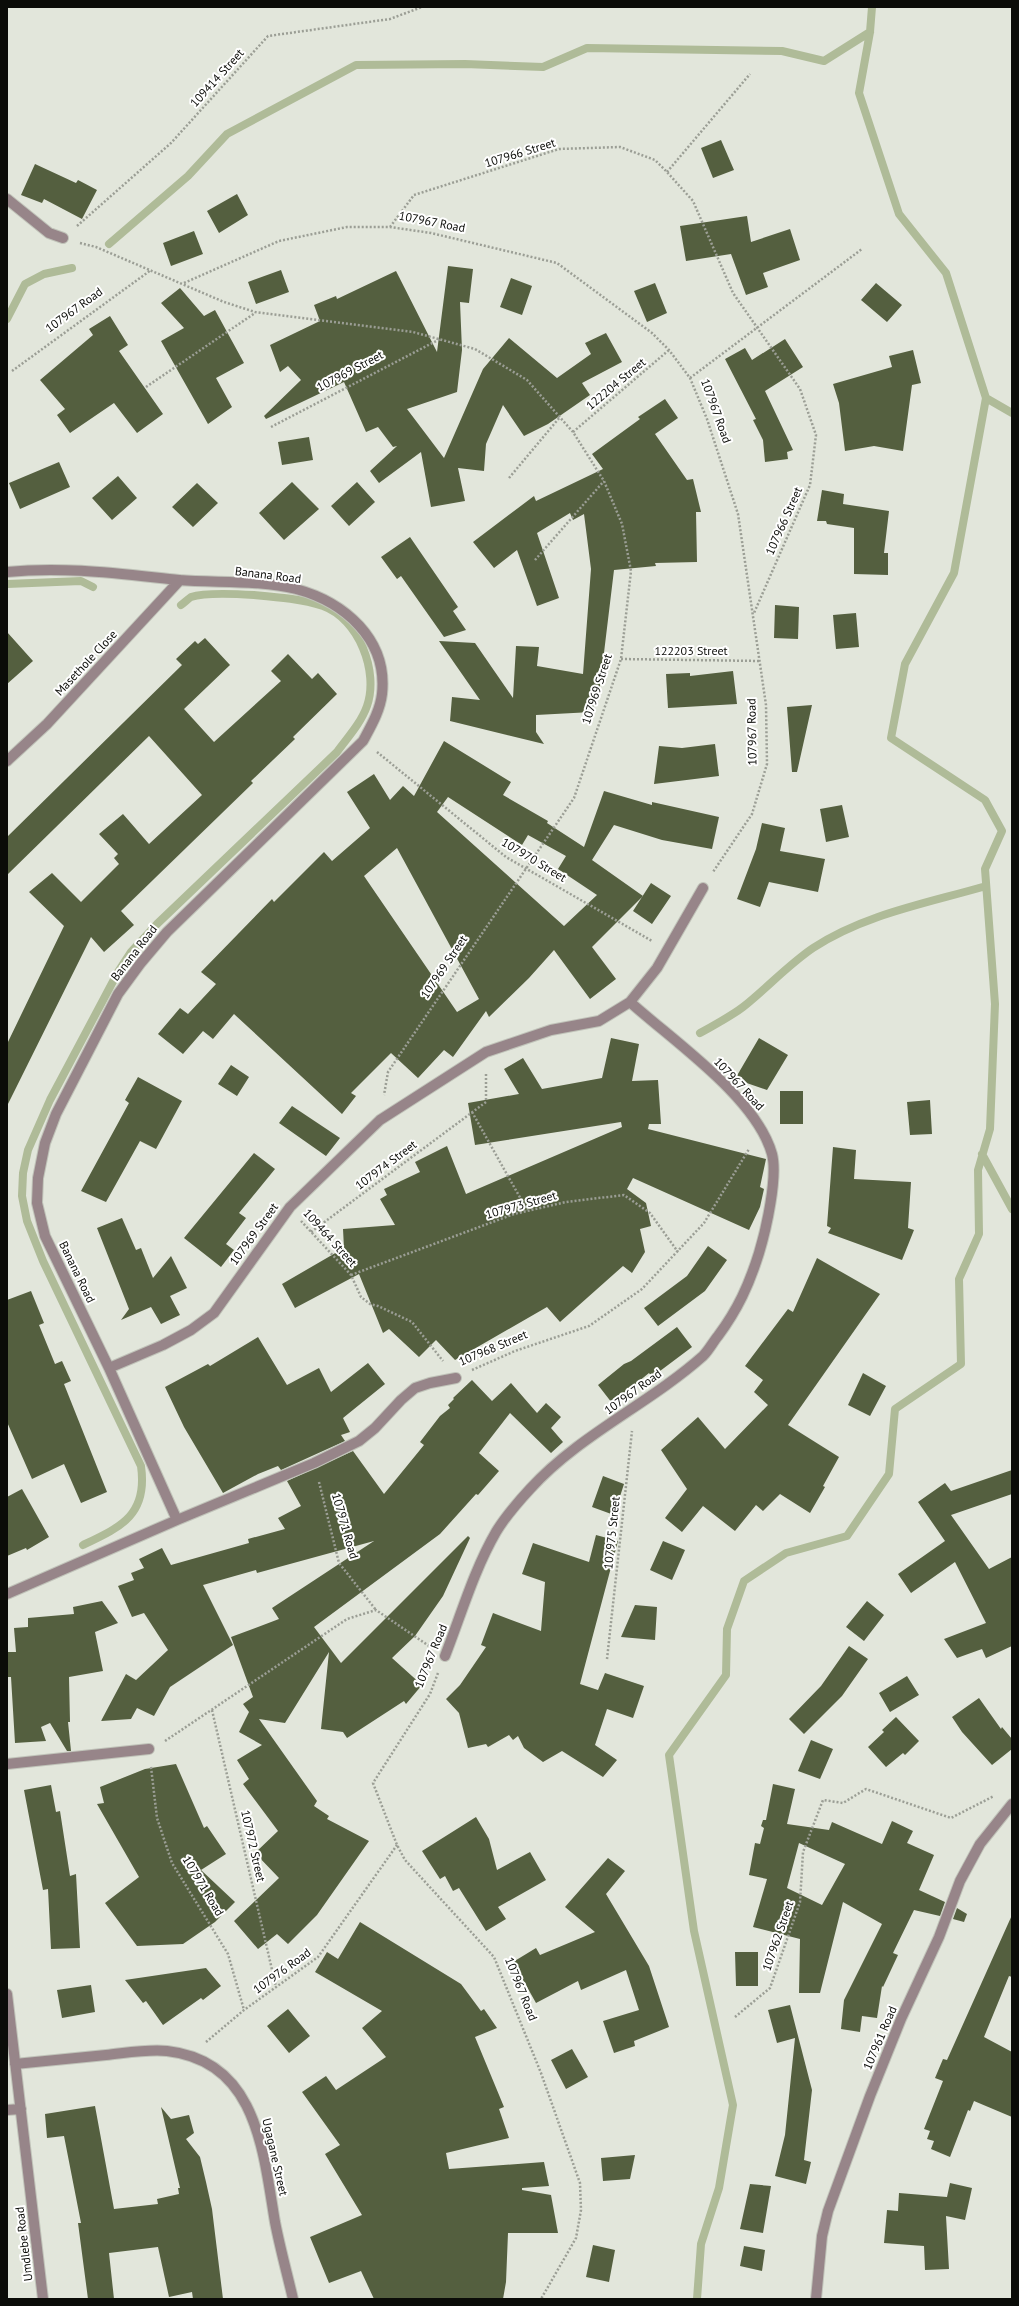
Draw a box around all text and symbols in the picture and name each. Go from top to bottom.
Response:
street label: 109414 Street [187,45,247,110]
street label: 107966 Street [483,135,557,170]
street label: 107967 Road [398,208,467,235]
street label: 107967 Road [42,284,105,335]
street label: 107969 Street [314,347,386,394]
street label: 122204 Street [583,354,648,413]
street label: 107967 Road [698,377,735,445]
street label: 107966 Street [762,484,805,557]
street label: Banana Road [234,563,302,586]
street label: Masethole Close [51,627,120,699]
street label: 122203 Street [654,643,728,658]
street label: 107969 Street [578,652,615,726]
street label: 107967 Road [743,698,760,766]
street label: 107970 Street [499,834,569,885]
street label: Banana Road [107,922,160,984]
street label: 107969 Street [417,932,470,1001]
street label: 107967 Road [711,1054,768,1113]
street label: 107974 Street [352,1137,419,1193]
street label: 107973 Street [484,1187,558,1222]
street label: 107969 Street [226,1200,281,1268]
street label: 109464 Street [300,1205,360,1270]
street label: Banana Road [56,1239,99,1305]
street label: 107968 Street [456,1326,529,1369]
street label: 107967 Road [601,1366,664,1417]
street label: 107971 Road [329,1491,362,1561]
street label: 107975 Street [600,1496,623,1570]
street label: 107967 Road [411,1622,450,1690]
street label: 107972 Street [238,1809,269,1883]
street label: 107971 Road [180,1853,227,1919]
street label: 107962 Street [759,1899,797,1973]
street label: 107976 Road [250,1945,314,1997]
street label: 107967 Road [502,1955,541,2023]
street label: 107961 Road [859,2004,900,2072]
street label: Ugagane Street [259,2117,292,2197]
street label: Umdlebe Road [12,2206,36,2282]

